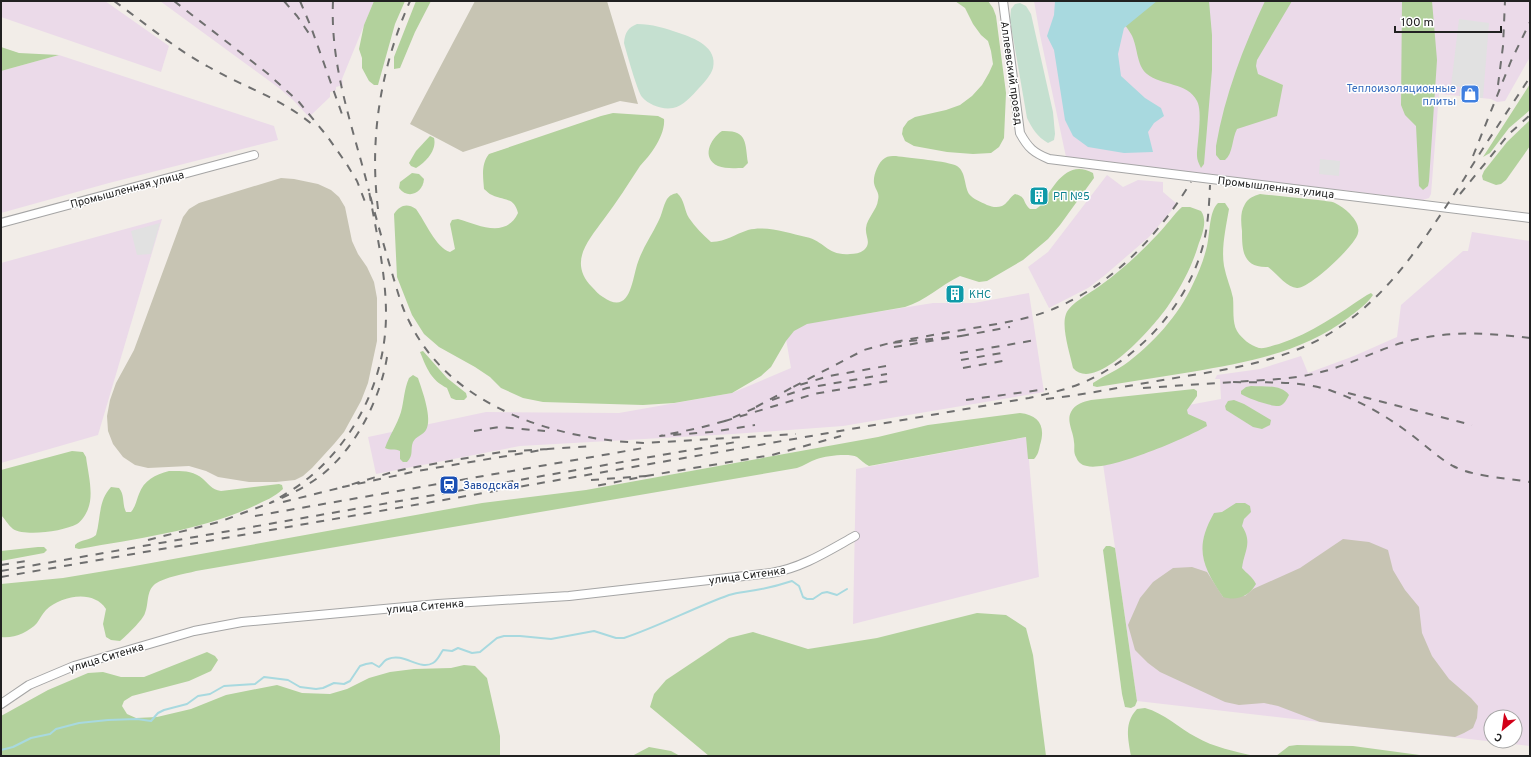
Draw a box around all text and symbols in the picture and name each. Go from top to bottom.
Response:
scale bar [1395,8,1501,34]
text: 100 m [1401,15,1434,31]
street label: Аллеевский проезд [997,20,1025,126]
place label: Теплоизоляционные плиты [1346,82,1456,109]
shop icon: Теплоизоляционные плиты [1459,83,1481,105]
street label: Промышленная улица [69,168,186,212]
street label: Промышленная улица [1217,174,1335,202]
building icon: РП №5 [1028,185,1050,207]
place label: РП №5 [1053,190,1090,204]
building icon: КНС [944,283,966,305]
place label: КНС [969,288,991,302]
station icon: Заводская [438,474,460,496]
place label: Заводская [463,479,519,493]
street label: улица Ситенка [708,564,787,588]
street label: улица Ситенка [386,597,465,617]
street label: улица Ситенка [67,640,146,676]
north arrow [1483,709,1523,749]
text: С [1492,729,1505,745]

